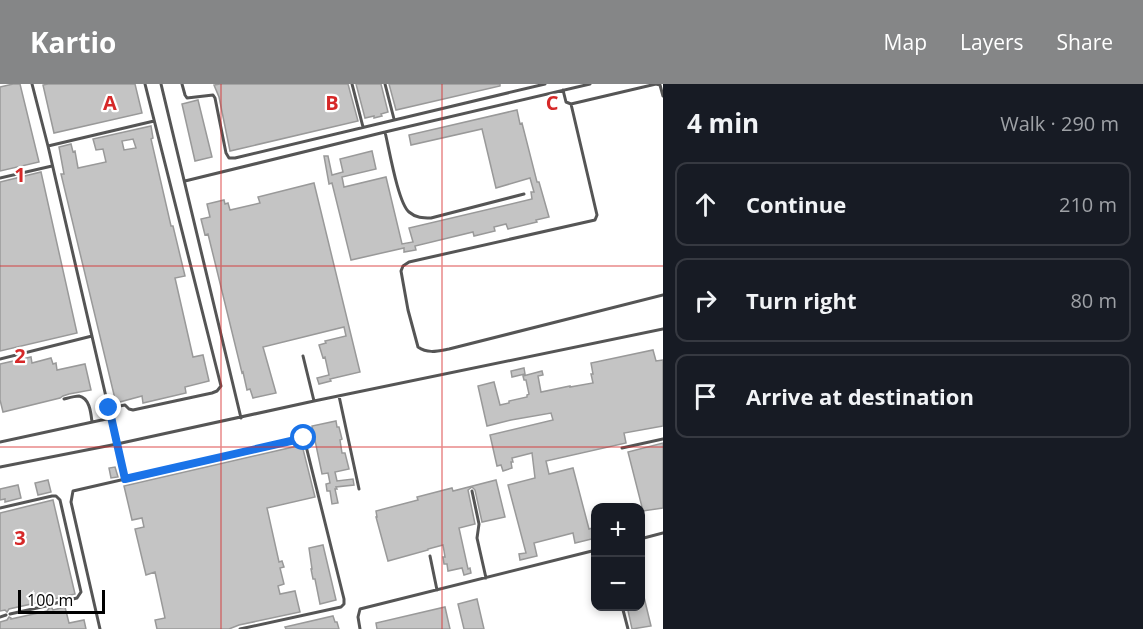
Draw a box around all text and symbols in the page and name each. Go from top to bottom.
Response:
text: Kartio [30,23,116,61]
text: Map [884,28,927,56]
text: Layers [960,28,1024,56]
text: Share [1057,28,1113,56]
text: A [103,89,117,116]
text: B [325,89,339,116]
text: C [546,89,559,116]
text: 4 min [687,105,759,141]
text: Walk · 290 m [1000,110,1119,137]
text: 1 [14,161,26,188]
icon: ahead [689,188,722,221]
text: Continue [746,189,846,219]
text: 210 m [1059,191,1117,218]
icon: right [689,284,722,317]
text: Turn right [746,285,857,315]
text: 80 m [1070,287,1117,314]
text: 2 [14,342,26,369]
icon: arrive [689,380,722,413]
text: Arrive at destination [746,381,974,411]
route end [95,394,121,420]
route start [290,424,316,450]
map controls [591,503,645,611]
button: + [591,503,645,557]
text: 3 [14,524,26,551]
button: − [591,557,645,611]
scale bar [18,587,105,614]
text: 100 m [27,589,73,611]

